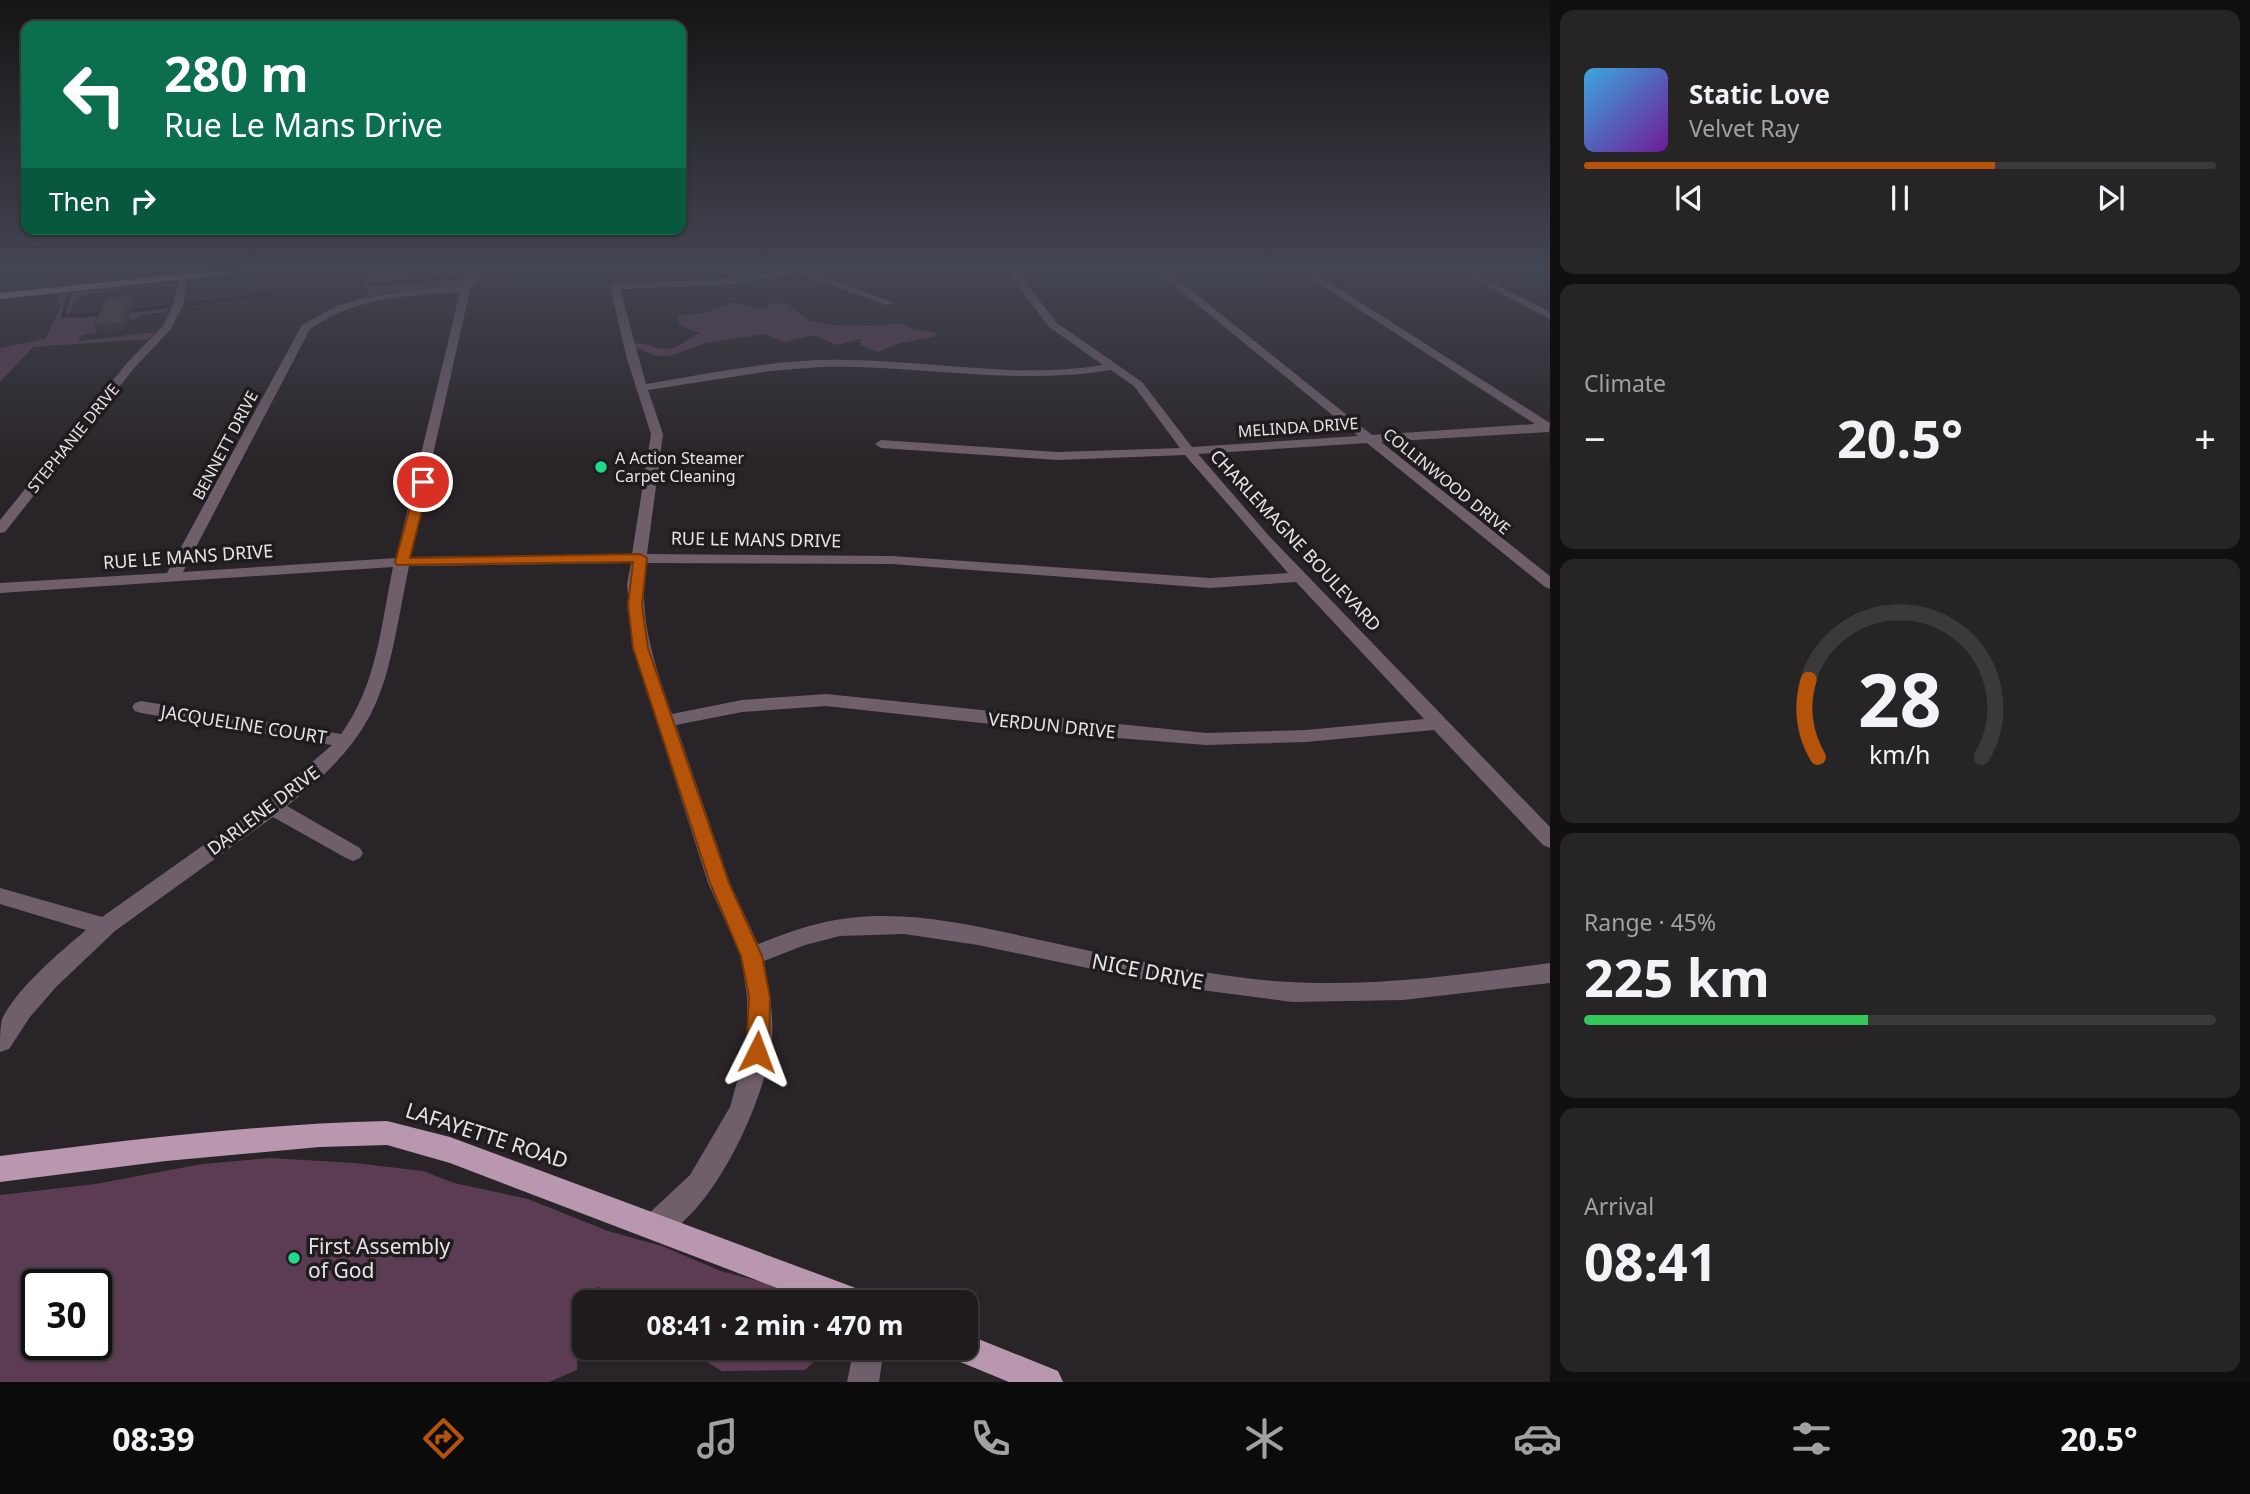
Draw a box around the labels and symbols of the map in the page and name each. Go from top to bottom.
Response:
street label: STEPHANIE DRIVE [22,379,124,497]
street label: BENNETT DRIVE [187,387,263,503]
street label: MELINDA DRIVE [1237,412,1359,442]
street label: COLLINWOOD DRIVE [1379,423,1515,539]
street label: CHARLEMAGNE BOULEVARD [1205,444,1387,636]
place label: A Action Steamer Carpet Cleaning [615,447,744,487]
pin [393,452,453,512]
marker: A Action Steamer Carpet Cleaning [593,459,609,475]
street label: RUE LE MANS DRIVE [671,526,841,552]
street label: RUE LE MANS DRIVE [102,538,274,574]
street label: JACQUELINE COURT [157,699,329,749]
street label: VERDUN DRIVE [987,706,1117,744]
street label: DARLENE DRIVE [202,760,324,860]
street label: NICE DRIVE [1090,946,1206,996]
position arrow [720,1015,794,1089]
street label: LAFAYETTE ROAD [402,1096,572,1174]
place label: First Assembly of God [308,1232,450,1284]
marker: First Assembly of God [286,1250,302,1266]
speed limit sign: 30 [21,1269,112,1360]

